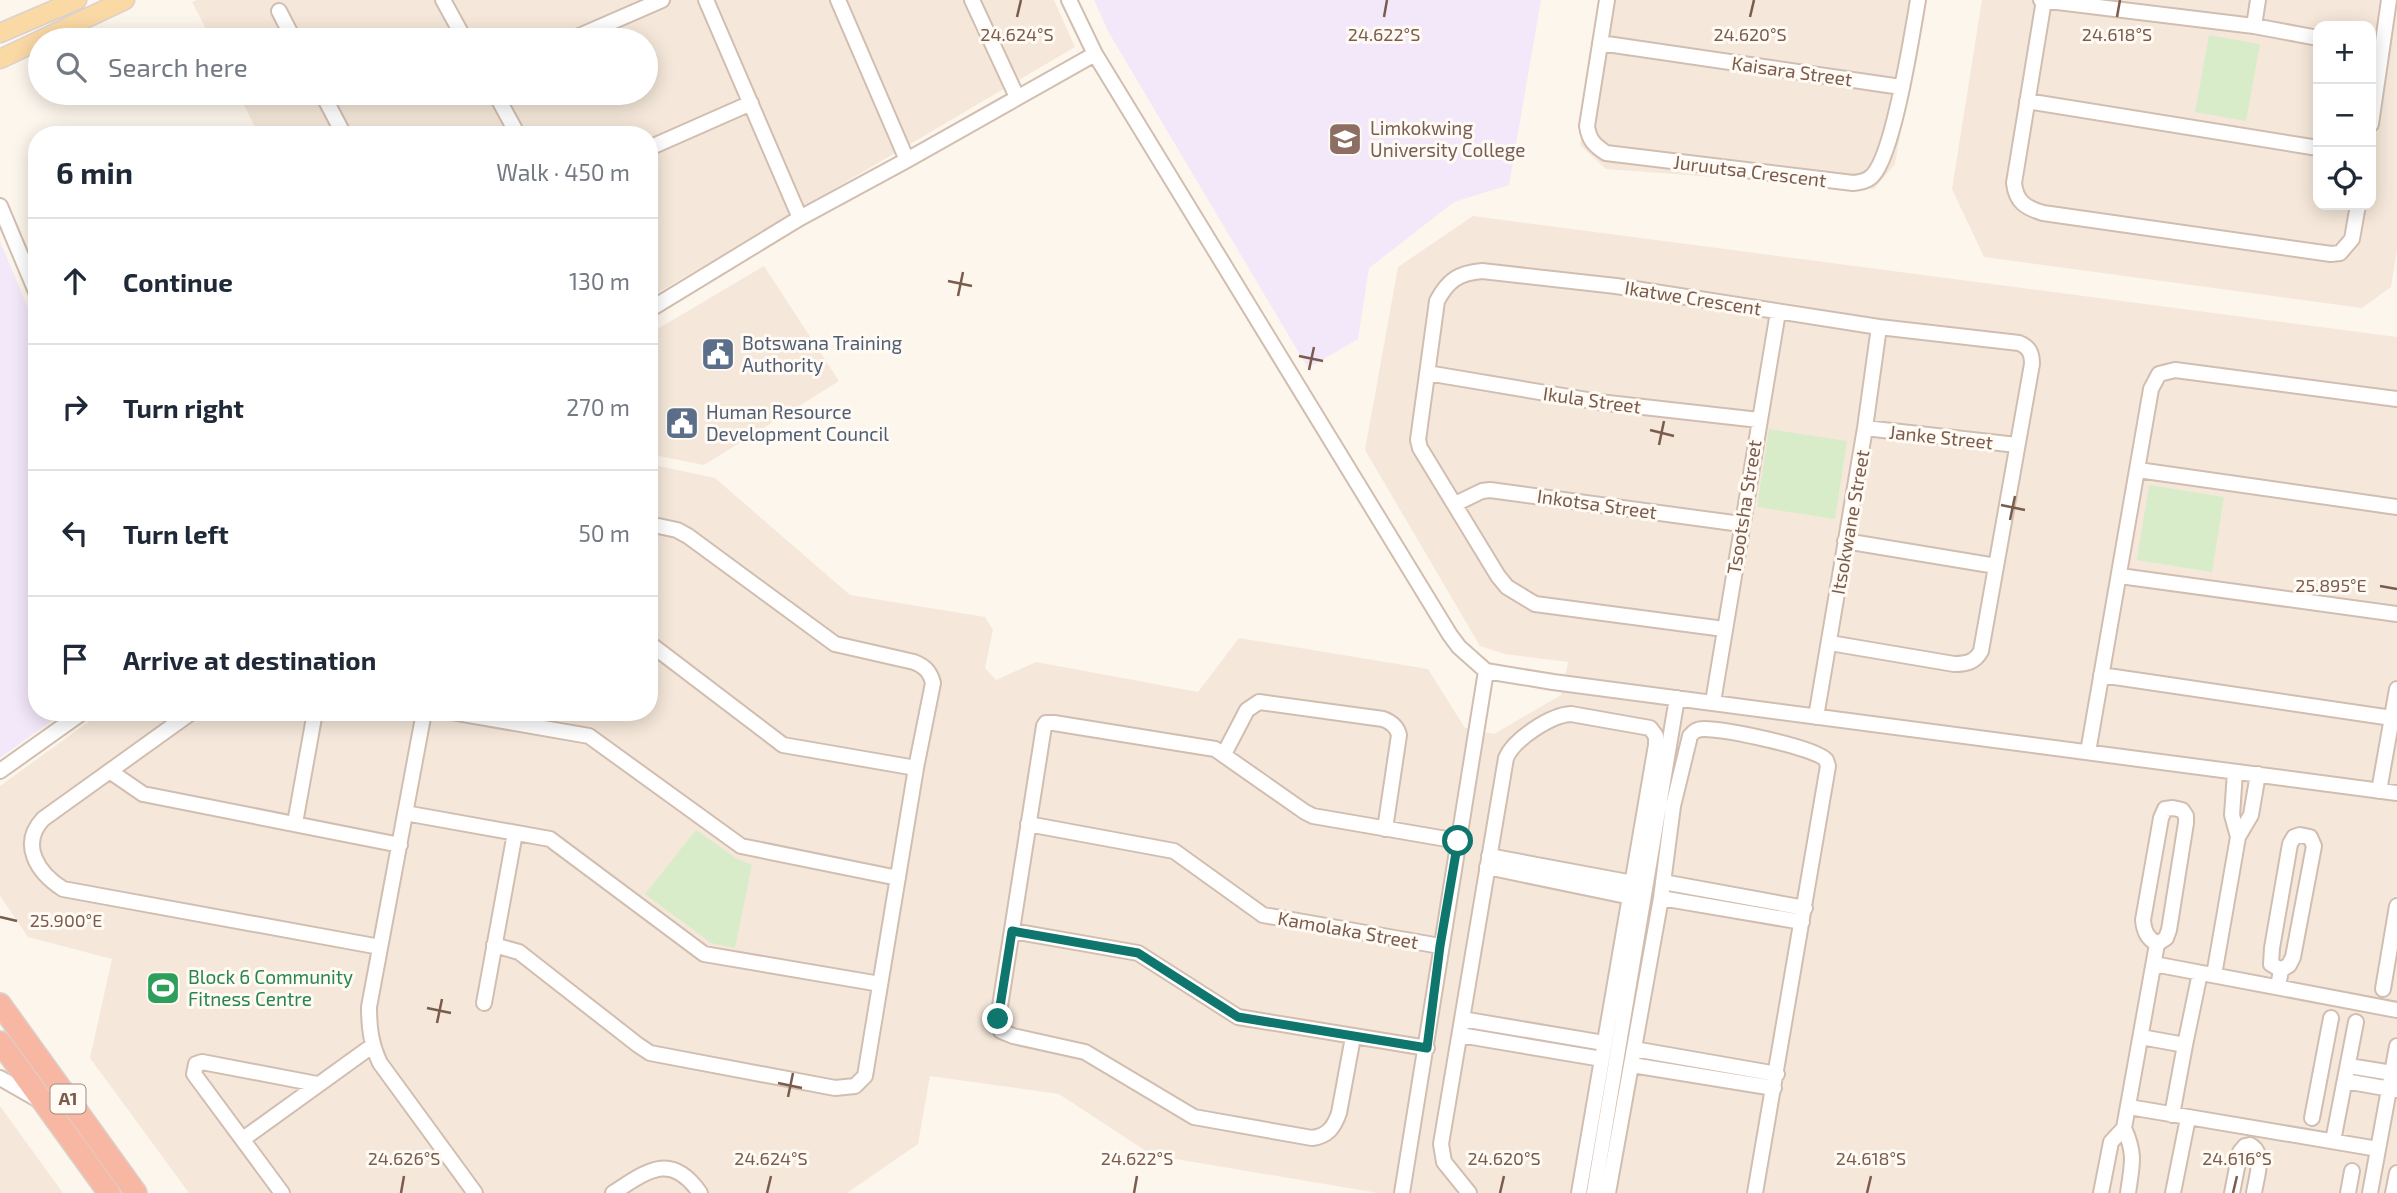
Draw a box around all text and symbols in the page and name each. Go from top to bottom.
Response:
map controls [2313,21,2376,210]
button: + [2313,21,2376,84]
text: 24.624°S [980,23,1054,45]
text: 24.622°S [1348,23,1420,45]
text: 24.620°S [1713,23,1787,45]
text: 24.618°S [2082,23,2152,45]
search box [28,28,658,105]
icon: search [52,48,90,86]
text: Search here [108,51,248,82]
street label: Kaisara Street [1730,51,1854,90]
button: − [2313,84,2376,147]
place label: Limkokwing University College [1370,116,1526,161]
school or university icon: Limkokwing University College [1326,120,1364,158]
button: locate [2313,147,2376,210]
street label: Juruutsa Crescent [1672,150,1828,191]
text: 6 min [56,154,133,190]
text: Walk · 450 m [496,158,630,186]
icon: ahead [56,262,94,300]
text: Continue [123,266,233,297]
text: 130 m [569,267,630,295]
street label: Ikatwe Crescent [1623,275,1763,320]
place label: Botswana Training Authority [742,331,903,376]
public building icon: Botswana Training Authority [699,335,737,373]
street label: Ikula Street [1542,381,1642,418]
icon: right [56,388,94,426]
text: Turn right [123,392,244,423]
text: 270 m [566,393,630,421]
place label: Human Resource Development Council [706,400,889,445]
public building icon: Human Resource Development Council [663,404,701,442]
street label: Janke Street [1888,420,1994,453]
street label: Tsootsha Street [1722,438,1765,576]
street label: Itsokwane Street [1825,448,1874,596]
street label: Inkotsa Street [1536,484,1658,523]
icon: left [56,514,94,552]
text: Turn left [123,518,229,549]
text: 50 m [579,519,630,547]
text: 25.895°E [2295,574,2367,596]
icon: arrive [56,640,94,678]
text: Arrive at destination [123,644,376,675]
route start [1442,825,1473,856]
street label: Kamolaka Street [1276,906,1420,953]
text: 25.900°E [30,909,102,931]
place label: Block 6 Community Fitness Centre [188,965,353,1010]
sports icon: Block 6 Community Fitness Centre [144,969,182,1007]
route end [982,1003,1013,1034]
road number: A1 [50,1084,86,1114]
text: 24.626°S [368,1147,440,1169]
text: 24.624°S [734,1147,808,1169]
text: 24.622°S [1101,1147,1173,1169]
text: 24.620°S [1467,1147,1541,1169]
text: 24.618°S [1836,1147,1906,1169]
text: 24.616°S [2202,1147,2272,1169]

